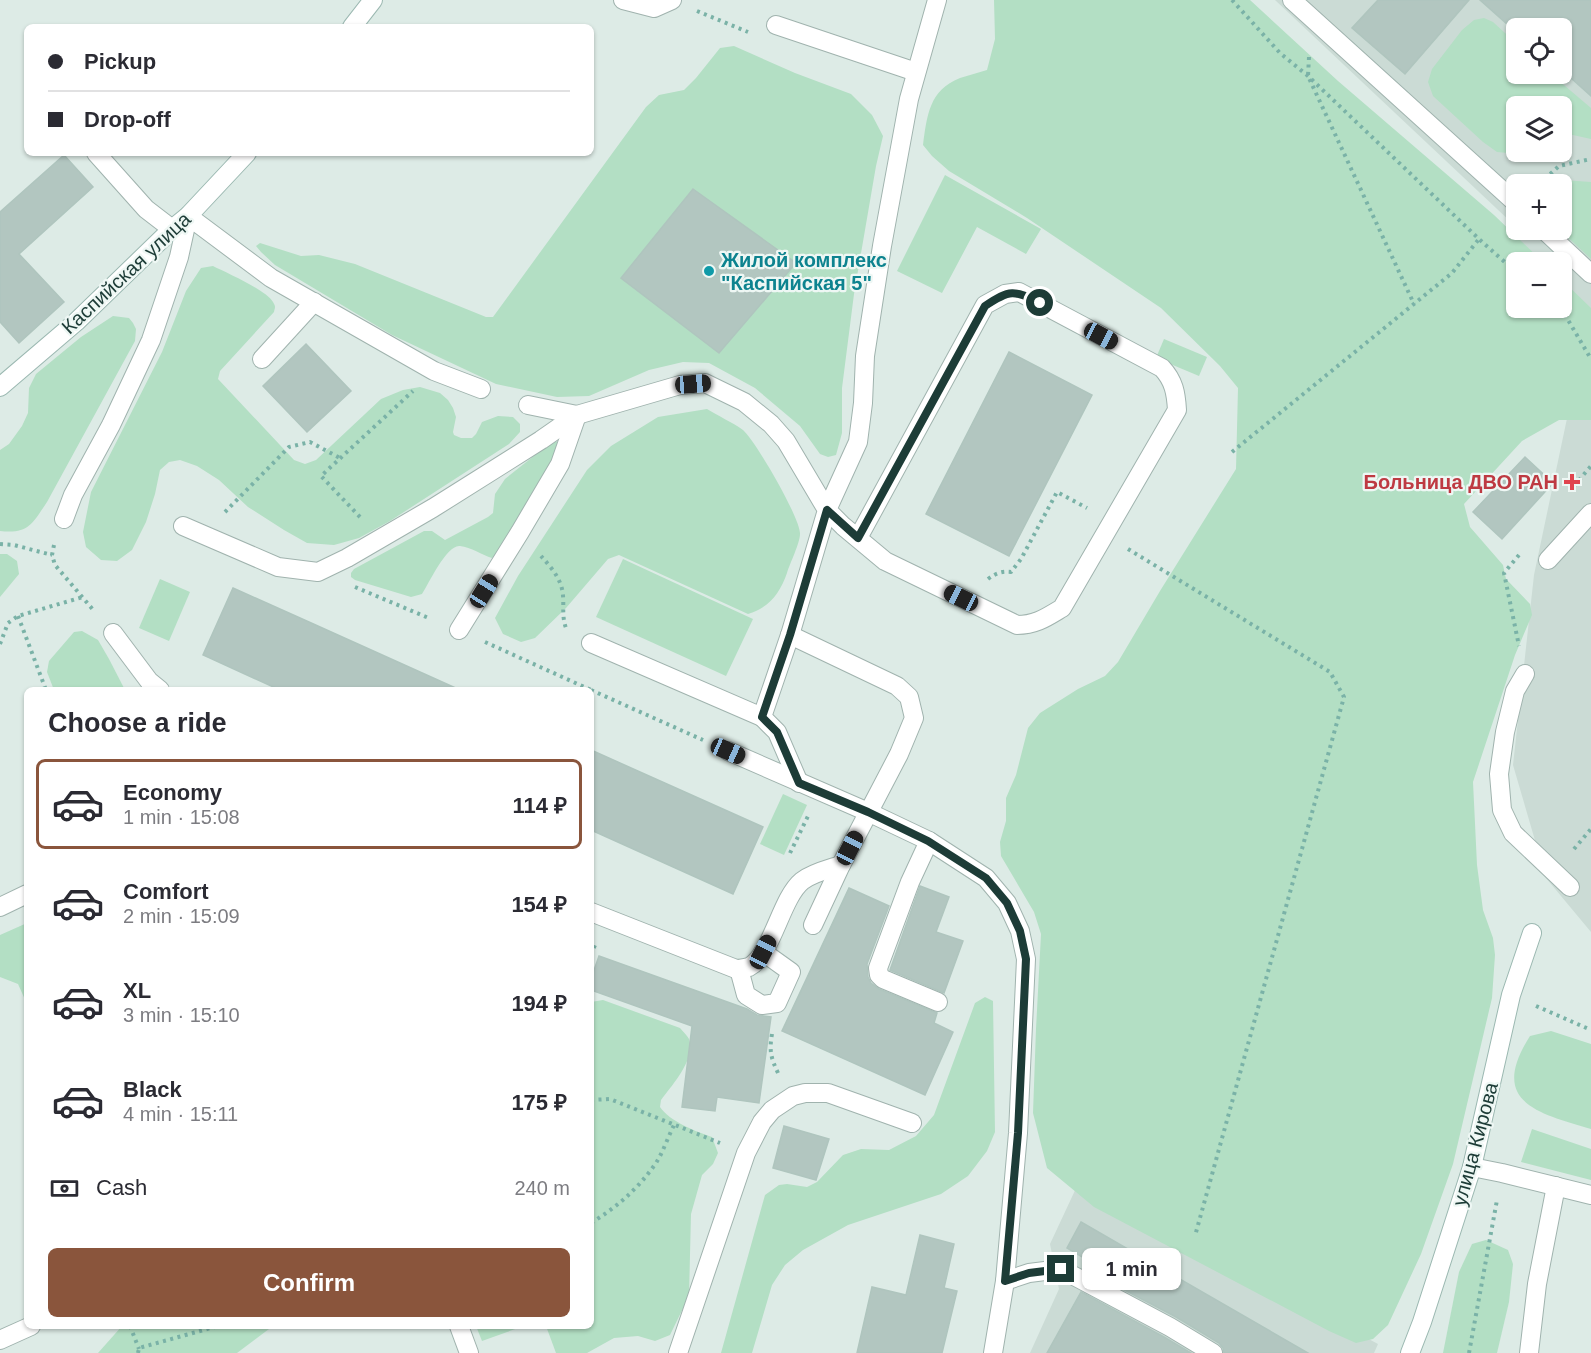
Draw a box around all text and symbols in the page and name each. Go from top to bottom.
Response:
map controls [1506,18,1572,318]
button: locate [1506,18,1572,84]
text: Pickup [84,49,156,74]
button: layers [1506,96,1572,162]
text: Drop-off [84,107,171,132]
button: + [1506,174,1572,240]
street label: Каспийская улица [57,207,195,338]
place label: Жилой комплекс "Каспийская 5" [720,249,887,294]
button: − [1506,252,1572,318]
marker: Жилой комплекс "Каспийская 5" [702,264,716,278]
route start [1026,289,1053,316]
car [1081,320,1121,352]
car [674,374,712,394]
place label: Больница ДВО РАН [1364,471,1558,493]
marker: Больница ДВО РАН [1563,473,1581,491]
car [467,571,501,611]
car [941,582,981,614]
text: Choose a ride [48,708,227,738]
car [708,735,748,767]
icon: car [51,777,105,831]
text: Economy [123,780,222,805]
text: 114 ₽ [513,793,567,818]
text: 1 min · 15:08 [123,806,240,828]
car [834,828,866,868]
icon: car [51,876,105,930]
text: Comfort [123,879,209,904]
text: 154 ₽ [511,892,567,917]
text: 2 min · 15:09 [123,905,240,927]
car [747,932,779,972]
icon: car [51,975,105,1029]
text: XL [123,978,151,1003]
text: 194 ₽ [511,991,567,1016]
text: 3 min · 15:10 [123,1004,240,1026]
icon: car [51,1074,105,1128]
text: Black [123,1077,182,1102]
street label: улица Кирова [1448,1079,1502,1208]
text: 175 ₽ [511,1090,567,1115]
text: 4 min · 15:11 [123,1103,238,1125]
icon: cash [48,1172,81,1205]
text: Cash [96,1175,147,1200]
text: 240 m [514,1177,570,1199]
button: Confirm [48,1248,570,1317]
callout: 1 min [1082,1248,1181,1290]
route end [1047,1255,1074,1282]
text: 1 min [1105,1258,1158,1280]

